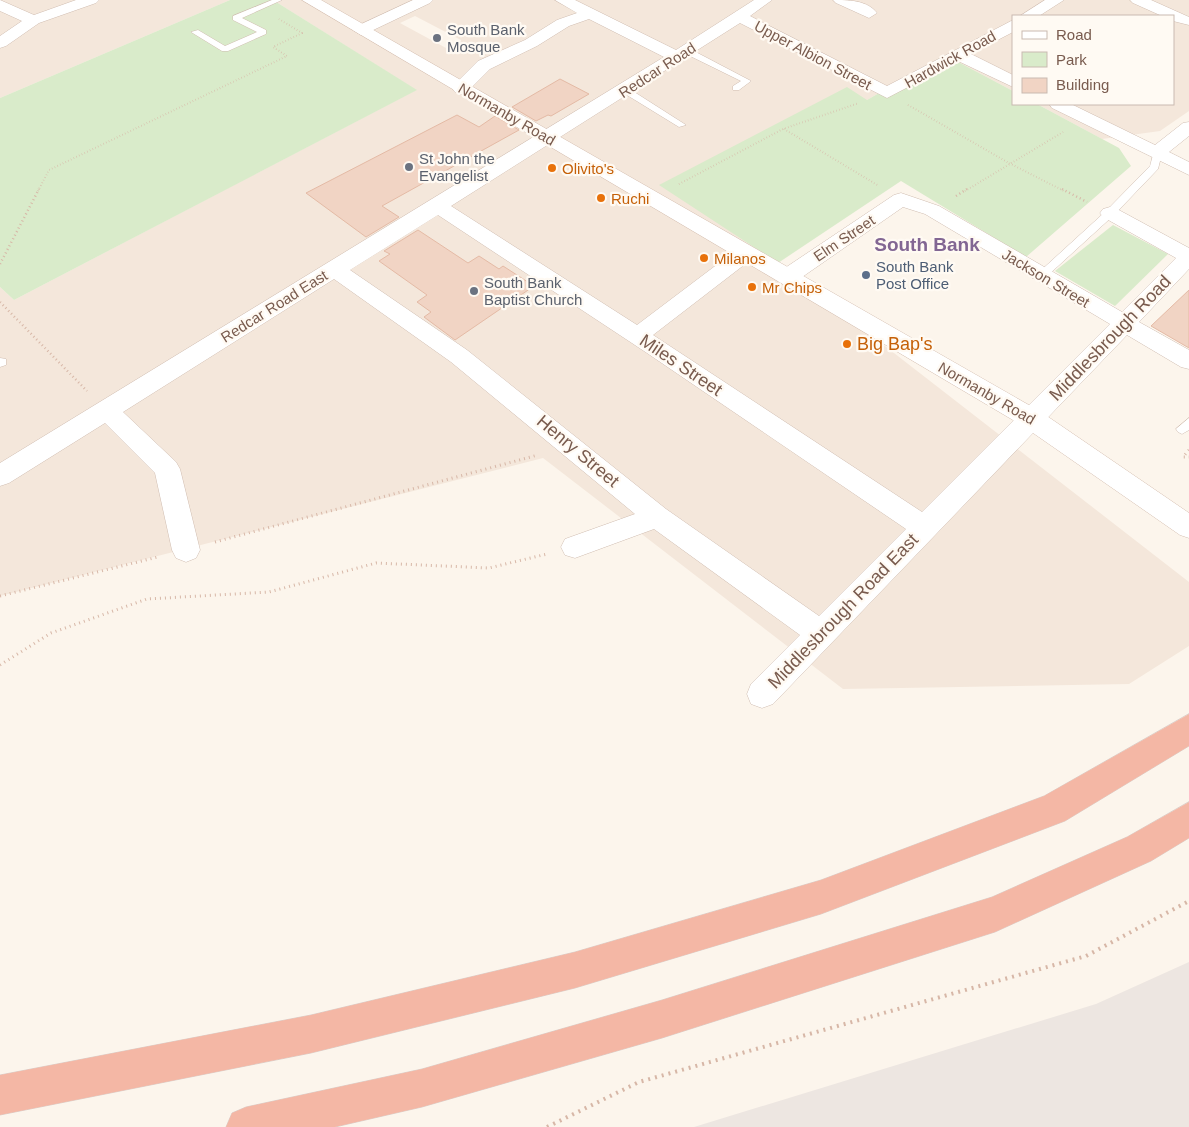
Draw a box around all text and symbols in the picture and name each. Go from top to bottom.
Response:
legend [1012,15,1174,105]
street label: Upper Albion Street [752,17,875,93]
place label: South Bank Mosque [447,21,525,55]
text: Road [1056,26,1092,43]
street label: Hardwick Road [901,27,999,91]
marker: South Bank Mosque [431,32,443,44]
street label: Redcar Road [615,39,699,101]
text: Park [1056,51,1087,68]
text: Building [1056,76,1109,93]
street label: Normanby Road [455,79,559,149]
place label: St John the Evangelist [419,150,495,184]
place label: Olivito's [562,160,614,177]
marker: St John the Evangelist [403,161,415,173]
marker: Olivito's [546,162,558,174]
place label: Ruchi [611,190,649,207]
marker: Ruchi [595,192,607,204]
street label: Elm Street [810,211,878,265]
district label: South Bank [874,234,980,255]
street label: Jackson Street [999,245,1094,311]
place label: Milanos [714,250,766,267]
marker: Milanos [698,252,710,264]
place label: South Bank Post Office [876,258,954,292]
street label: Redcar Road East [218,266,331,346]
marker: South Bank Post Office [860,269,872,281]
street label: Middlesbrough Road [1045,271,1175,405]
place label: South Bank Baptist Church [484,274,582,308]
place label: Mr Chips [762,279,822,296]
marker: Mr Chips [746,281,758,293]
marker: South Bank Baptist Church [468,285,480,297]
street label: Miles Street [636,330,726,400]
place label: Big Bap's [857,334,932,354]
marker: Big Bap's [841,338,853,350]
street label: Normanby Road [935,358,1039,428]
street label: Henry Street [533,411,623,491]
street label: Middlesbrough Road East [764,530,922,692]

